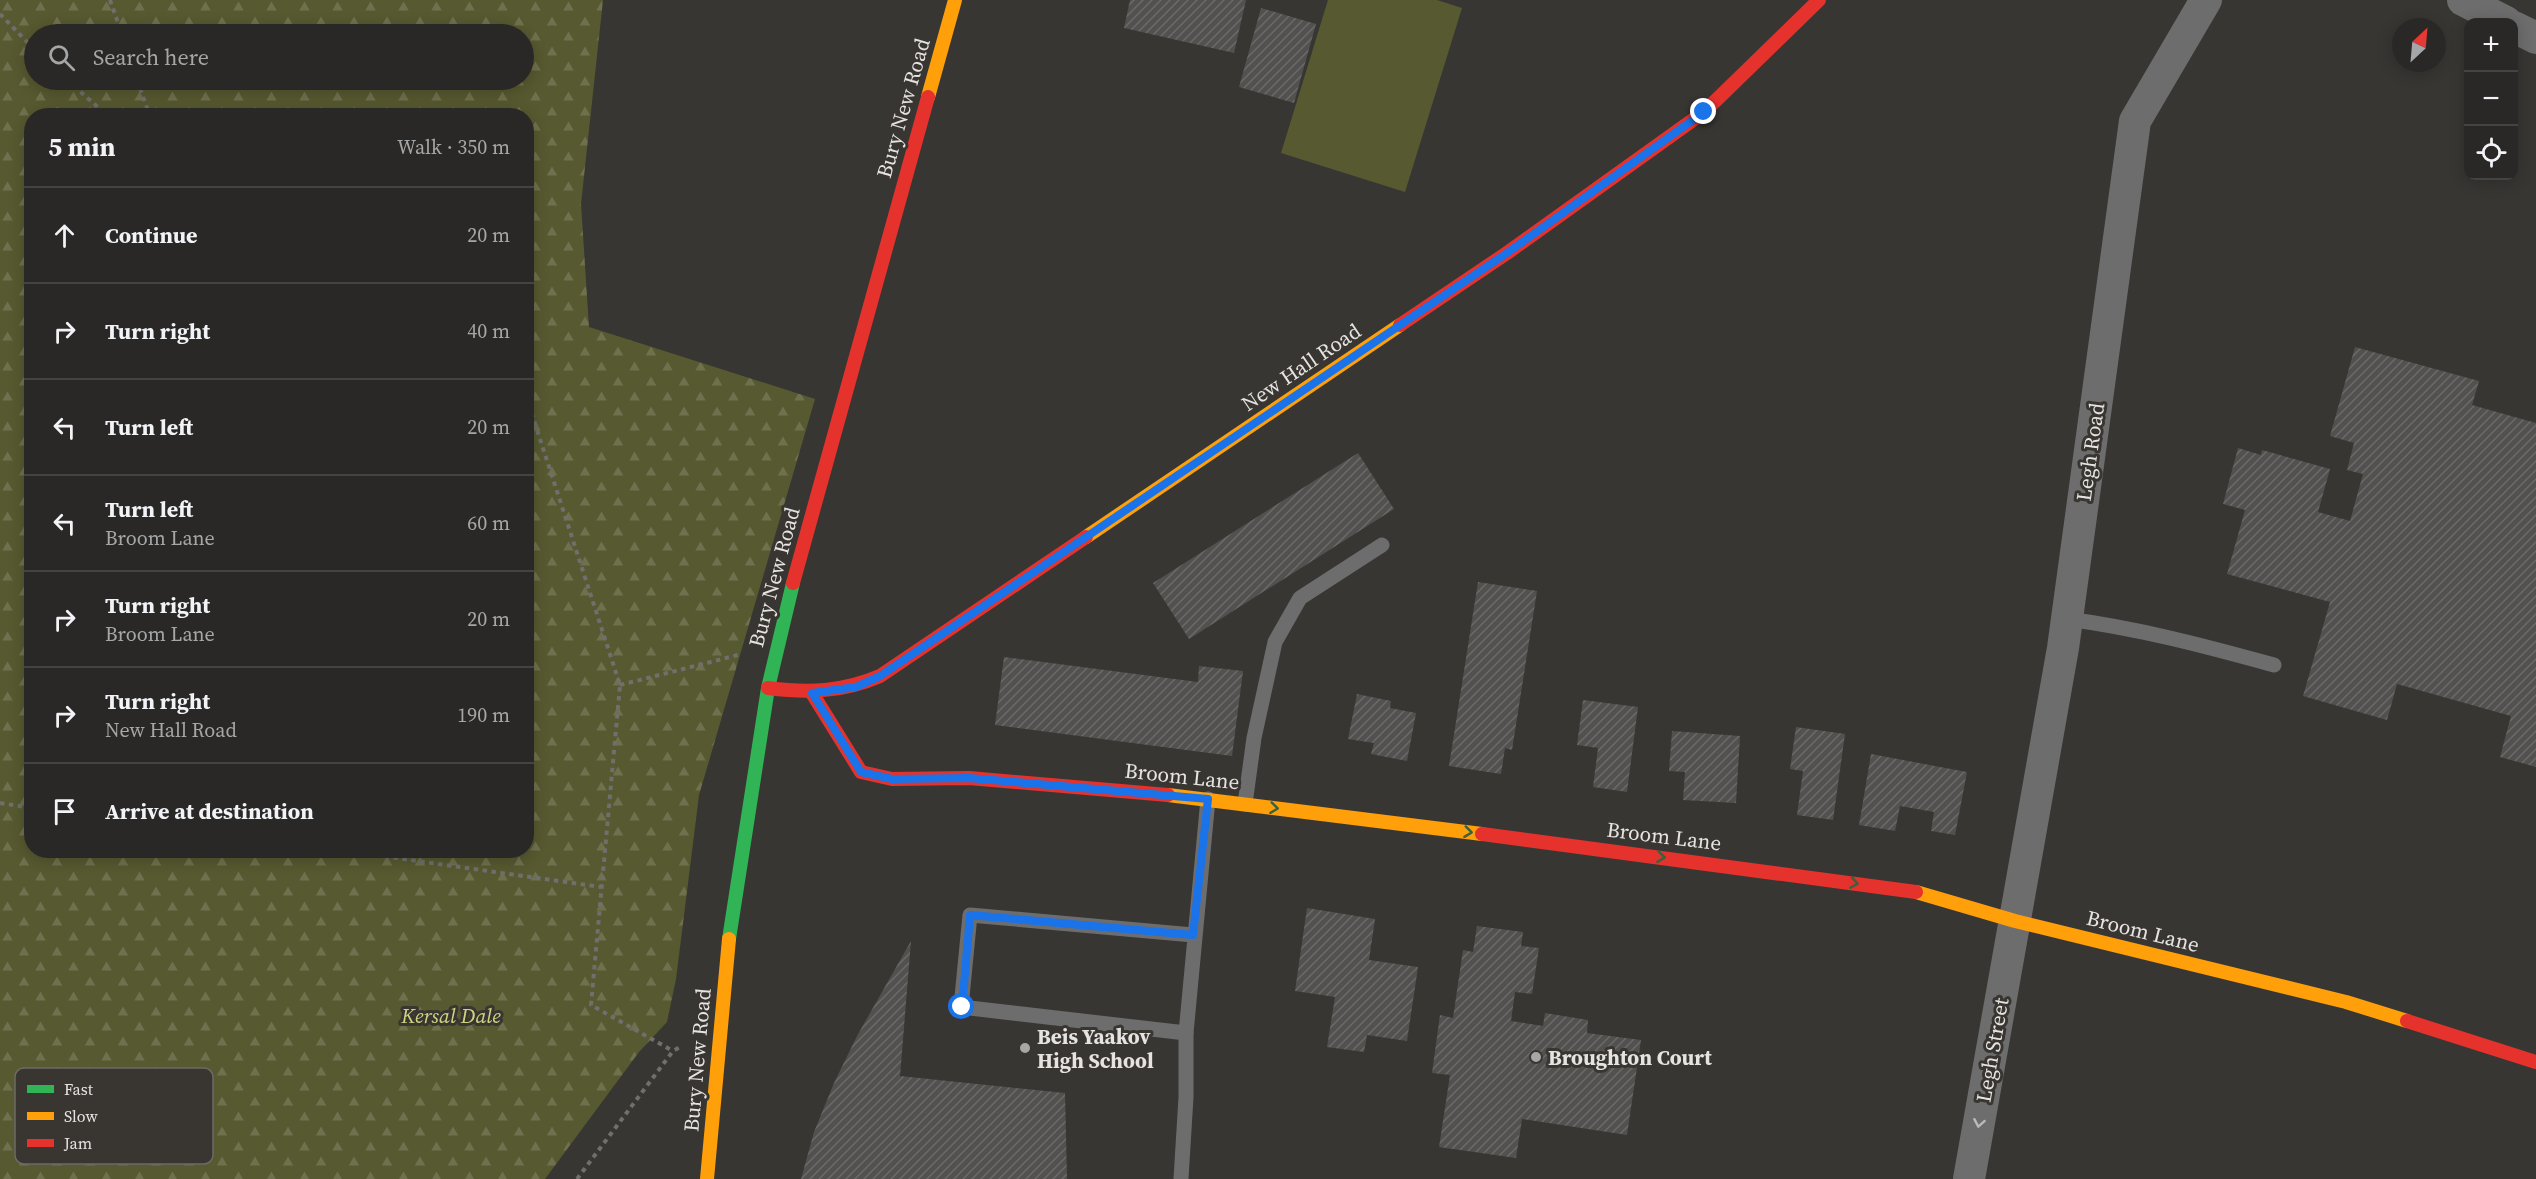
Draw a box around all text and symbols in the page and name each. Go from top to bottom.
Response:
north arrow [2392,18,2446,72]
map controls [2464,18,2518,180]
button: + [2464,18,2518,72]
search box [24,24,534,90]
street label: Bury New Road [869,35,937,181]
icon: search [45,41,78,74]
text: Search here [93,42,209,72]
button: − [2464,72,2518,126]
route end [1690,98,1716,124]
button: locate [2464,126,2518,180]
text: 5 min [48,129,115,165]
text: Walk · 350 m [397,133,510,161]
icon: ahead [48,219,81,252]
text: Continue [105,220,198,250]
text: 20 m [467,221,510,249]
icon: right [48,315,81,348]
text: Turn right [105,316,210,346]
street label: New Hall Road [1236,316,1367,418]
text: 40 m [467,317,510,345]
street label: Legh Road [2069,401,2111,503]
icon: left [48,411,81,444]
text: Turn left [105,412,193,442]
text: 20 m [467,413,510,441]
text: Turn left [105,494,193,524]
street label: Bury New Road [741,504,807,650]
icon: left [48,507,81,540]
text: 60 m [467,509,510,537]
text: Broom Lane [105,524,215,552]
text: Turn right [105,590,210,620]
icon: right [48,603,81,636]
text: 20 m [467,605,510,633]
text: Broom Lane [105,620,215,648]
text: Turn right [105,686,210,716]
icon: right [48,699,81,732]
text: 190 m [457,701,510,729]
text: New Hall Road [105,716,237,744]
street label: Broom Lane [1123,756,1241,796]
icon: arrive [48,795,81,828]
text: Arrive at destination [105,796,314,826]
one-way arrow [1270,801,1279,813]
street label: Broom Lane [1605,815,1723,857]
one-way arrow [1463,826,1472,838]
one-way arrow [1656,851,1666,863]
one-way arrow [1850,877,1859,889]
street label: Broom Lane [2084,903,2202,959]
street label: Bury New Road [676,987,718,1133]
route start [948,993,974,1019]
street label: Legh Street [1969,995,2015,1105]
park label: Kersal Dale [400,1001,501,1030]
place label: Beis Yaakov High School [1037,1022,1154,1075]
marker: Beis Yaakov High School [1018,1041,1032,1055]
place label: Broughton Court [1548,1043,1712,1072]
marker: Broughton Court [1529,1050,1543,1064]
legend [15,1068,213,1164]
text: Fast [64,1078,94,1100]
text: Slow [64,1105,99,1127]
one-way arrow [1973,1119,1985,1128]
text: Jam [63,1132,92,1154]

